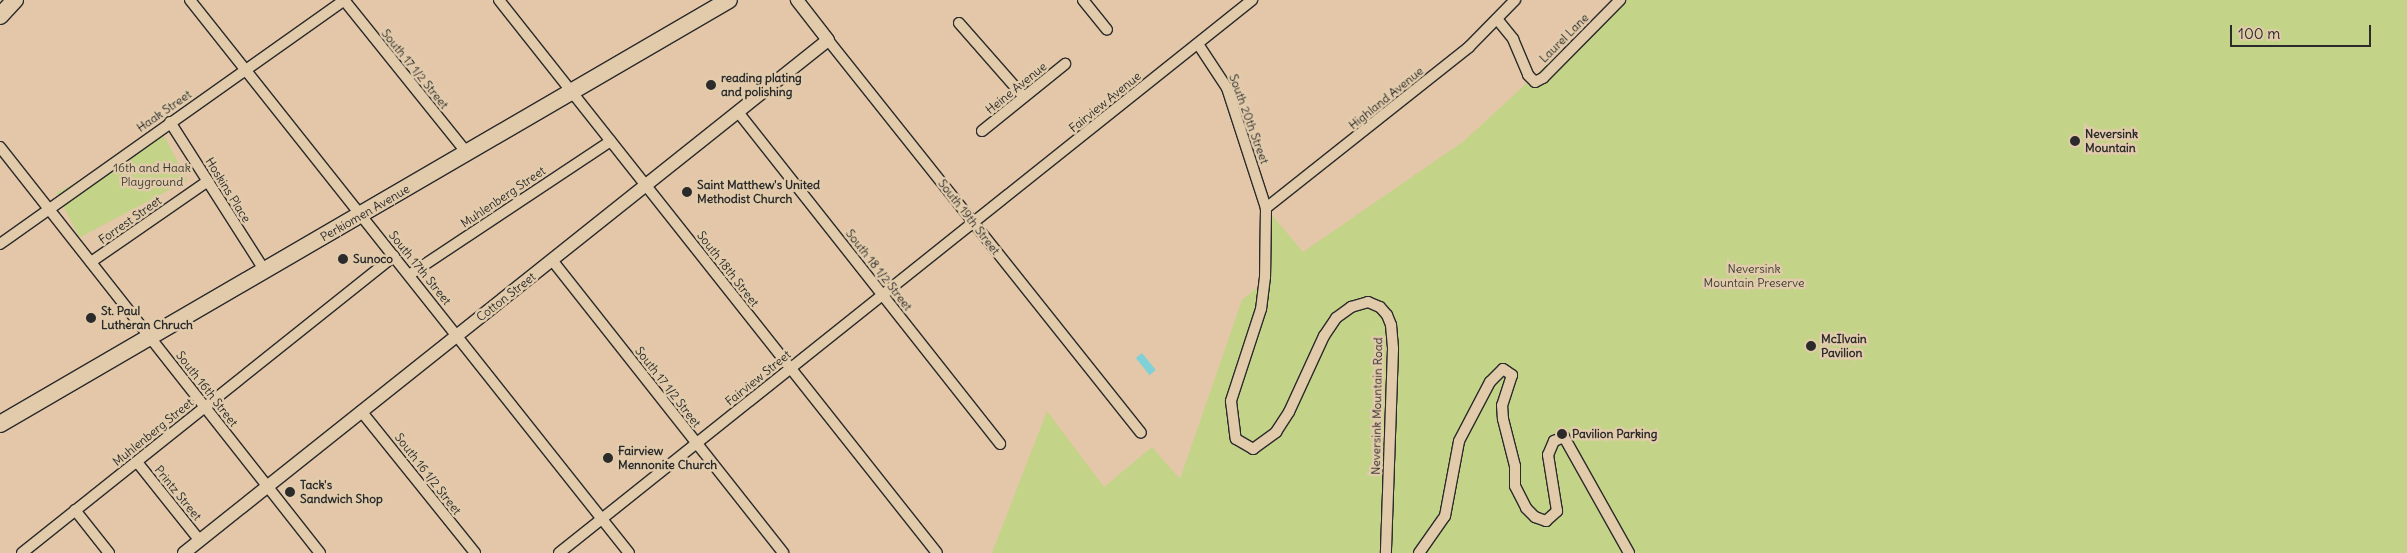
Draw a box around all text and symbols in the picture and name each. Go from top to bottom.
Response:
street label: Laurel Lane [1536,10,1592,66]
scale bar [2232,15,2373,47]
text: 100 m [2238,24,2280,43]
street label: South 17 1/2 Street [378,26,452,112]
street label: Heine Avenue [983,59,1049,117]
street label: Highland Avenue [1346,64,1426,132]
street label: Fairview Avenue [1066,69,1144,135]
place label: reading plating and polishing [721,71,802,99]
street label: South 20th Street [1226,72,1272,166]
marker: reading plating and polishing [705,79,717,91]
street label: Haak Street [134,87,194,135]
place label: Neversink Mountain [2085,127,2138,155]
marker: Neversink Mountain [2069,135,2081,147]
street label: Hoskins Place [202,155,254,225]
park label: 16th and Haak Playground [113,161,191,189]
street label: Muhlenberg Street [458,163,548,231]
street label: South 19th Street [935,176,1003,258]
place label: Saint Matthew's United Methodist Church [697,178,820,206]
street label: Perkiomen Avenue [318,182,412,244]
marker: Saint Matthew's United Methodist Church [681,186,693,198]
street label: Forrest Street [96,193,164,247]
street label: South 18 1/2 Street [843,226,915,314]
street label: South 17th Street [386,228,454,308]
street label: South 18th Street [694,228,762,310]
place label: Sunoco [353,252,393,266]
marker: Sunoco [337,253,349,265]
park label: Neversink Mountain Preserve [1704,262,1804,290]
street label: Cotton Street [474,269,538,325]
place label: St. Paul Lutheran Chruch [101,304,193,332]
marker: St. Paul Lutheran Chruch [85,312,97,324]
place label: McIlvain Pavilion [1821,332,1867,360]
street label: Neversink Mountain Road [1369,337,1385,475]
marker: McIlvain Pavilion [1805,340,1817,352]
street label: South 17 1/2 Street [632,344,704,430]
street label: Fairview Street [722,347,794,409]
street label: South 16th Street [173,348,241,430]
street label: Muhlenberg Street [110,395,196,469]
place label: Pavilion Parking [1572,427,1657,441]
marker: Pavilion Parking [1556,428,1568,440]
street label: South 16 1/2 Street [392,430,464,518]
place label: Fairview Mennonite Church [618,444,717,472]
marker: Fairview Mennonite Church [602,452,614,464]
street label: Printz Street [152,463,204,523]
place label: Tack's Sandwich Shop [300,478,383,506]
marker: Tack's Sandwich Shop [284,486,296,498]

